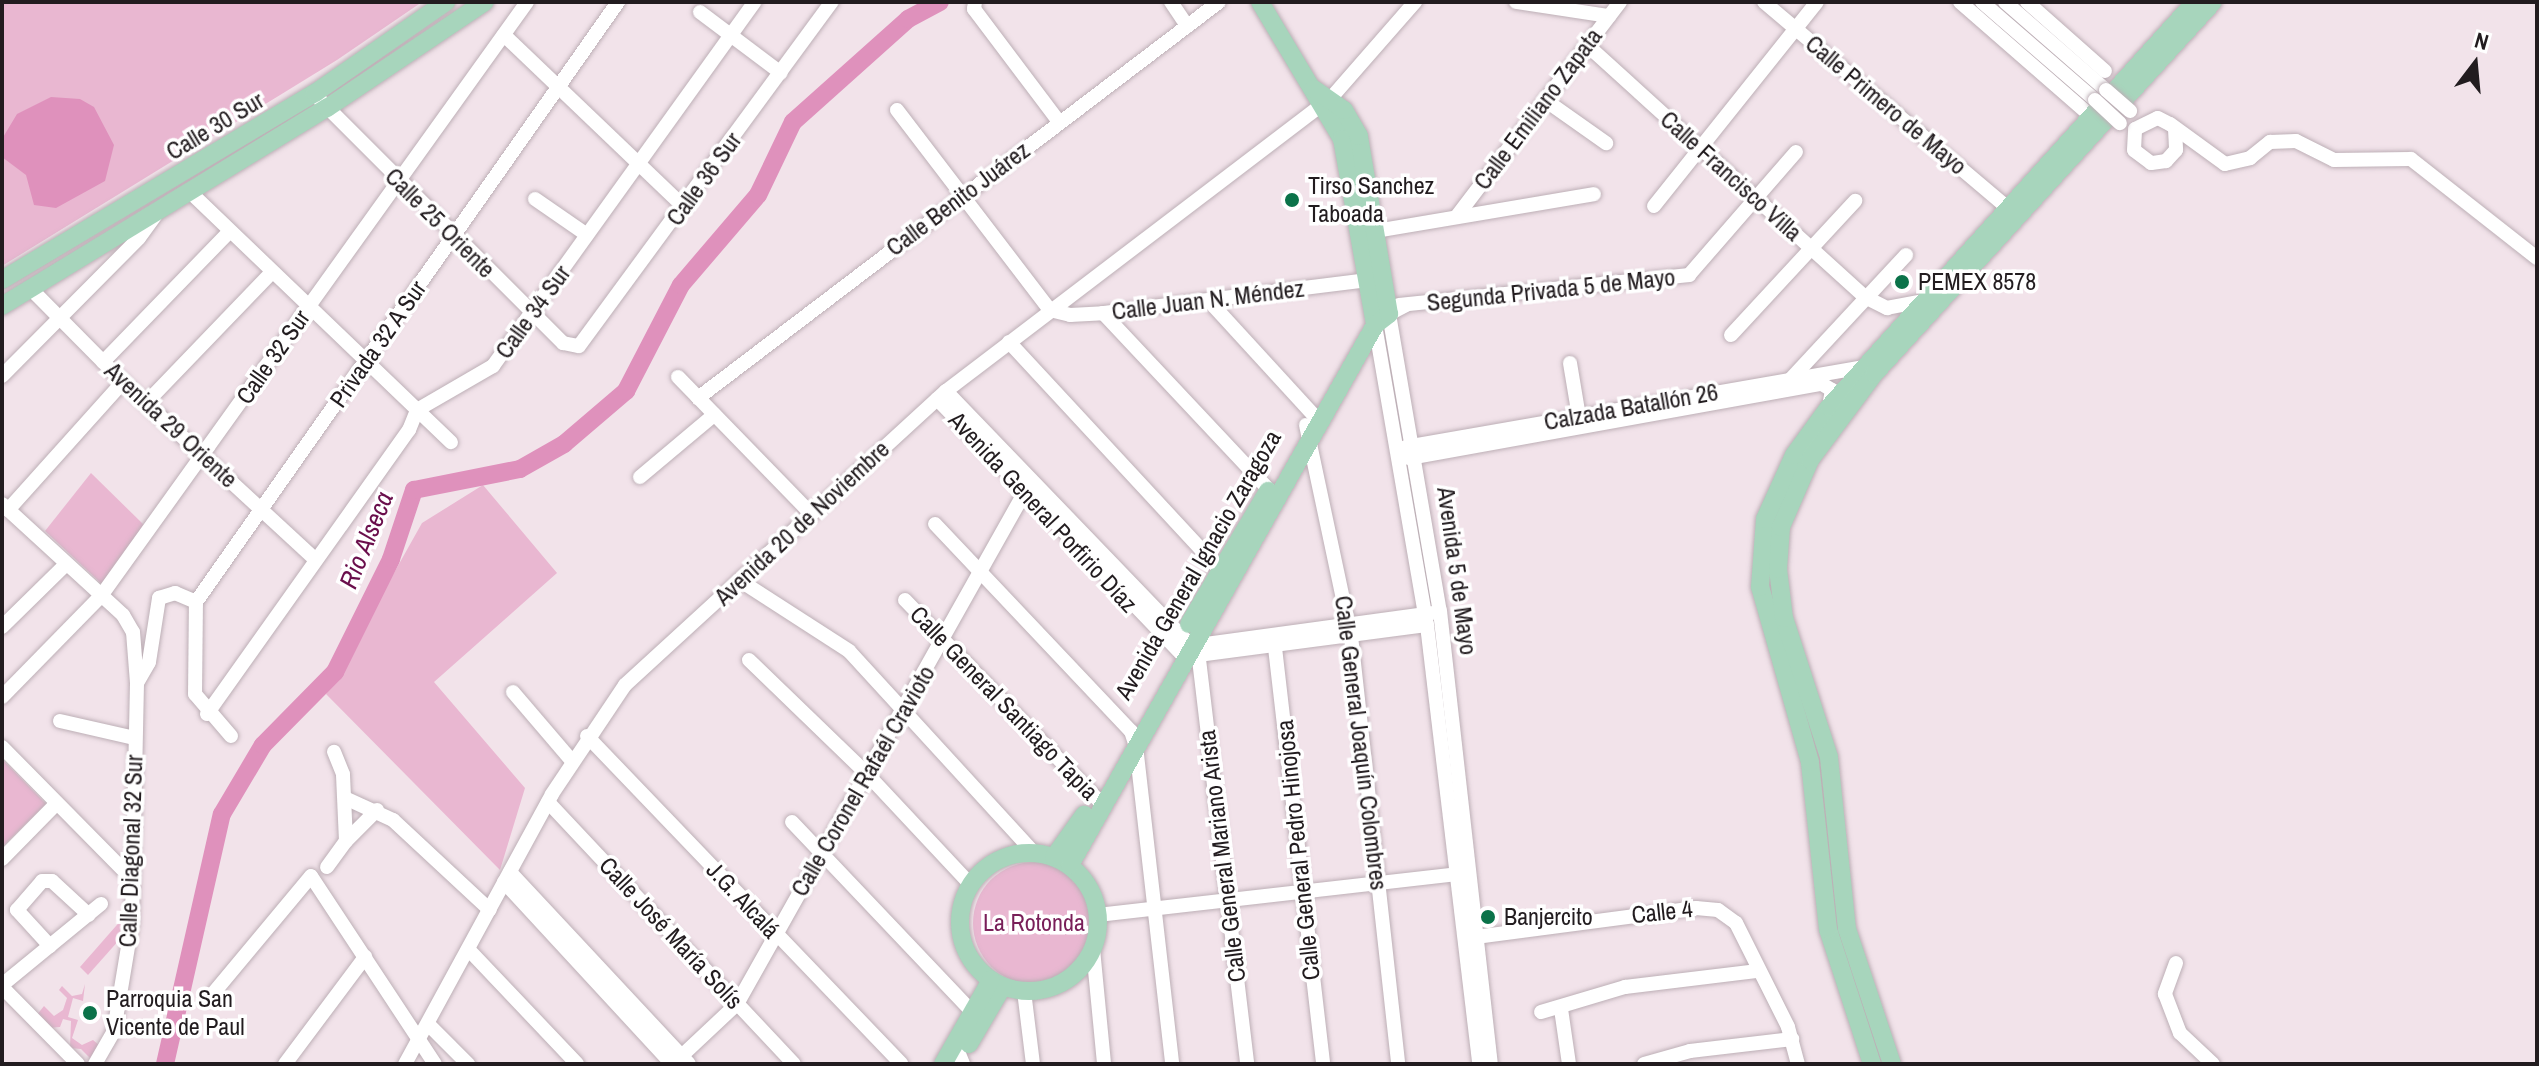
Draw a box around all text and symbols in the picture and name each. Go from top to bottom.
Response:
street label: Calle Emiliano Zapata [1468,23,1608,195]
north arrow [2435,24,2515,104]
text: N [2471,25,2492,57]
street label: Calle Primero de Mayo [1800,29,1972,181]
street label: Calle 30 Sur [161,86,269,166]
street label: Calle Francisco Villa [1654,105,1808,247]
street label: Calle 36 Sur [661,127,747,231]
street label: Calle Benito Juárez [881,136,1035,262]
street label: Calle 25 Oriente [379,162,501,284]
place label: Tirso Sanchez Taboada [1308,172,1434,228]
marker: Tirso Sanchez Taboada [1283,191,1301,209]
street label: Calle 34 Sur [490,260,576,364]
street label: Segunda Privada 5 de Mayo [1425,263,1677,317]
place label: PEMEX 8578 [1918,268,2036,296]
marker: PEMEX 8578 [1893,273,1911,291]
street label: Privada 32 A Sur [323,274,433,414]
street label: Calle Juan N. Méndez [1110,274,1306,326]
street label: Calle 32 Sur [230,304,316,410]
street label: Avenida 29 Oriente [99,356,243,494]
street label: Calzada Batallón 26 [1542,378,1720,436]
street label: Avenida General Porfirio Díaz [943,406,1143,618]
street label: Avenida General Ignacio Zaragoza [1109,425,1287,705]
street label: Avenida 20 de Noviembre [709,435,895,611]
street label: Avenida 5 de Mayo [1431,485,1483,657]
water label: Rio Alseca [332,486,400,594]
street label: Calle General Joaquín Colombres [1329,594,1393,892]
street label: Calle General Santiago Tapia [904,600,1104,806]
street label: Calle Coronel Rafaél Cravioto [785,661,941,901]
street label: Calle General Pedro Hinojosa [1270,718,1326,982]
street label: Calle General Mariano Arista [1192,728,1252,984]
street label: Calle Diagonal 32 Sur [113,754,149,948]
street label: Calle José María Solís [593,851,749,1015]
street label: J.G. Alcalá [700,855,786,945]
street label: Calle 4 [1630,894,1694,930]
place label: Banjercito [1504,903,1593,931]
marker: Banjercito [1479,908,1497,926]
park label: La Rotonda [983,909,1085,937]
place label: Parroquia San Vicente de Paul [106,985,245,1041]
marker: Parroquia San Vicente de Paul [81,1004,99,1022]

